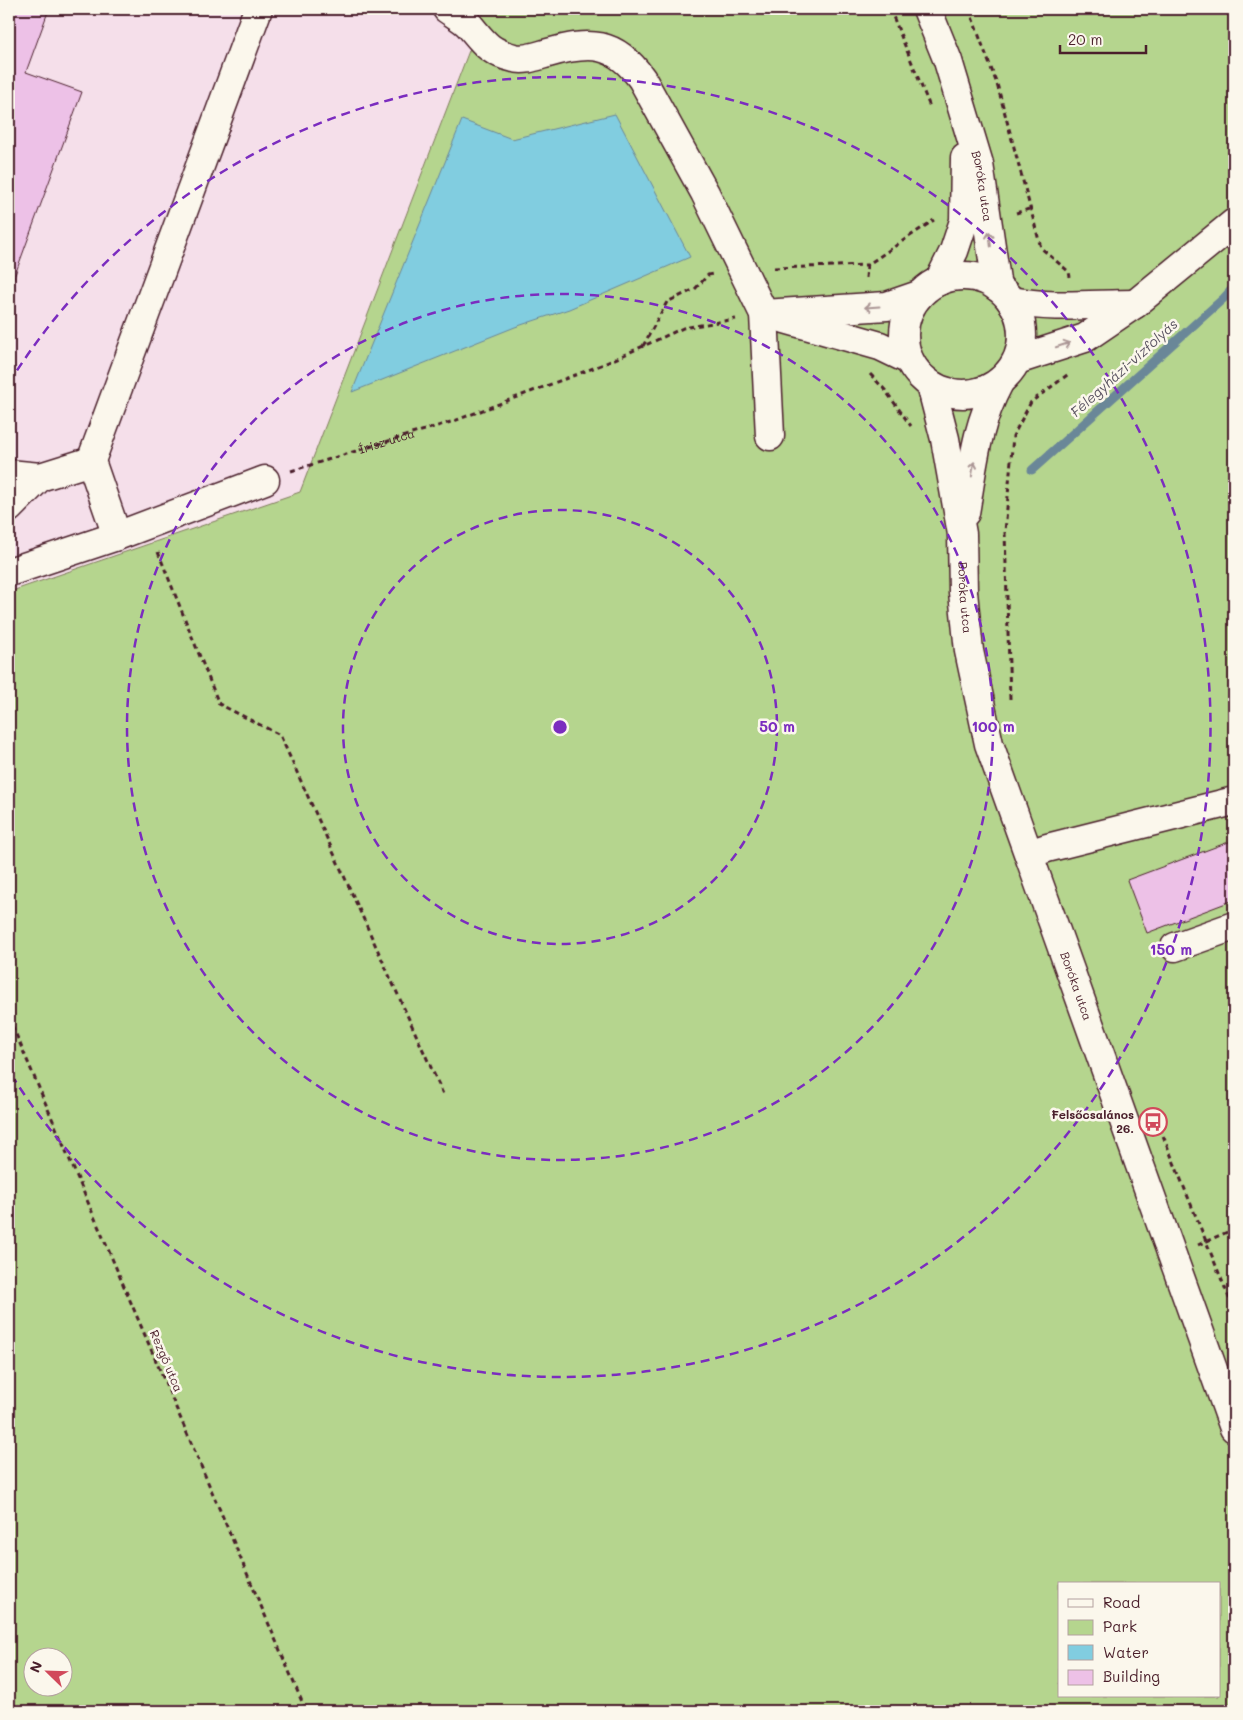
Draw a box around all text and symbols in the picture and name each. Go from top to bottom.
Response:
scale bar [1060,22,1147,54]
text: 20 m [1068,29,1102,49]
street label: Boróka utca [968,148,996,223]
one-way arrow [985,231,994,247]
one-way arrow [865,302,881,312]
water label: Félegyházi-vízfolyás [1066,314,1182,421]
one-way arrow [1055,339,1071,349]
street label: Írisz utca [356,425,416,457]
one-way arrow [968,461,978,477]
street label: Boróka utca [955,562,976,634]
text: 50 m [759,716,795,736]
text: 100 m [971,716,1015,736]
centre of rings [551,718,569,736]
text: 150 m [1150,939,1192,959]
street label: Boróka utca [1057,949,1096,1022]
place label: Felsőcsalános 26. [1051,1106,1134,1136]
bus stop icon: Felsőcsalános 26. [1138,1107,1168,1137]
street label: Rezgő utca [147,1327,187,1394]
legend [1058,1582,1220,1698]
text: Road [1103,1592,1140,1612]
text: Park [1103,1616,1137,1636]
text: Water [1103,1642,1149,1662]
north arrow [22,1648,72,1698]
text: N [25,1658,46,1675]
text: Building [1103,1666,1160,1686]

